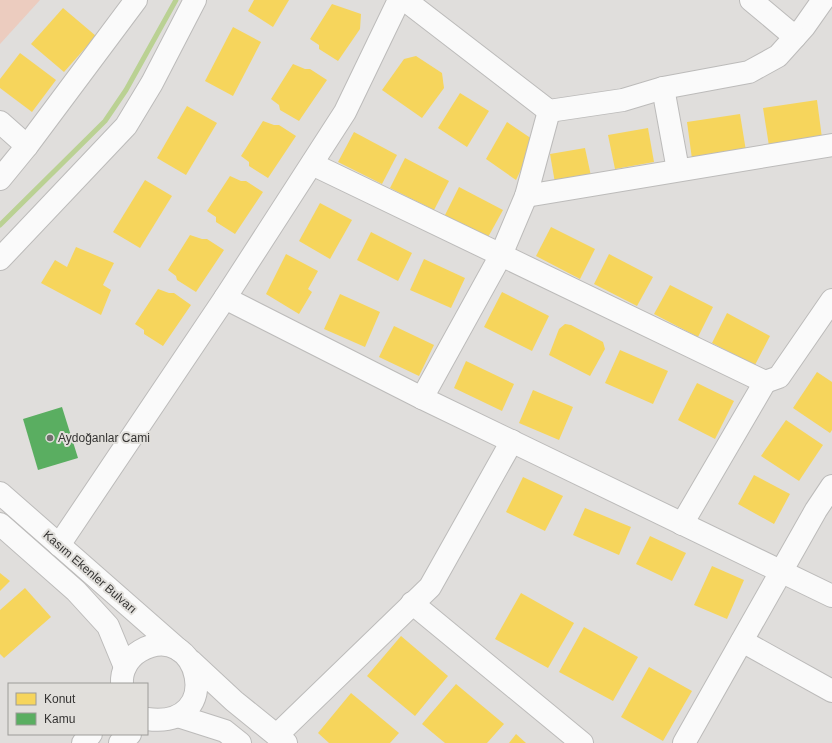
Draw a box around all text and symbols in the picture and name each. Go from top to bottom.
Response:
place label: Aydoğanlar Cami [58,431,150,445]
marker: Aydoğanlar Cami [45,433,55,443]
street label: Kasım Ekenler Bulvarı [41,528,139,616]
legend [8,683,148,735]
text: Konut [44,692,76,706]
text: Kamu [44,712,75,726]

